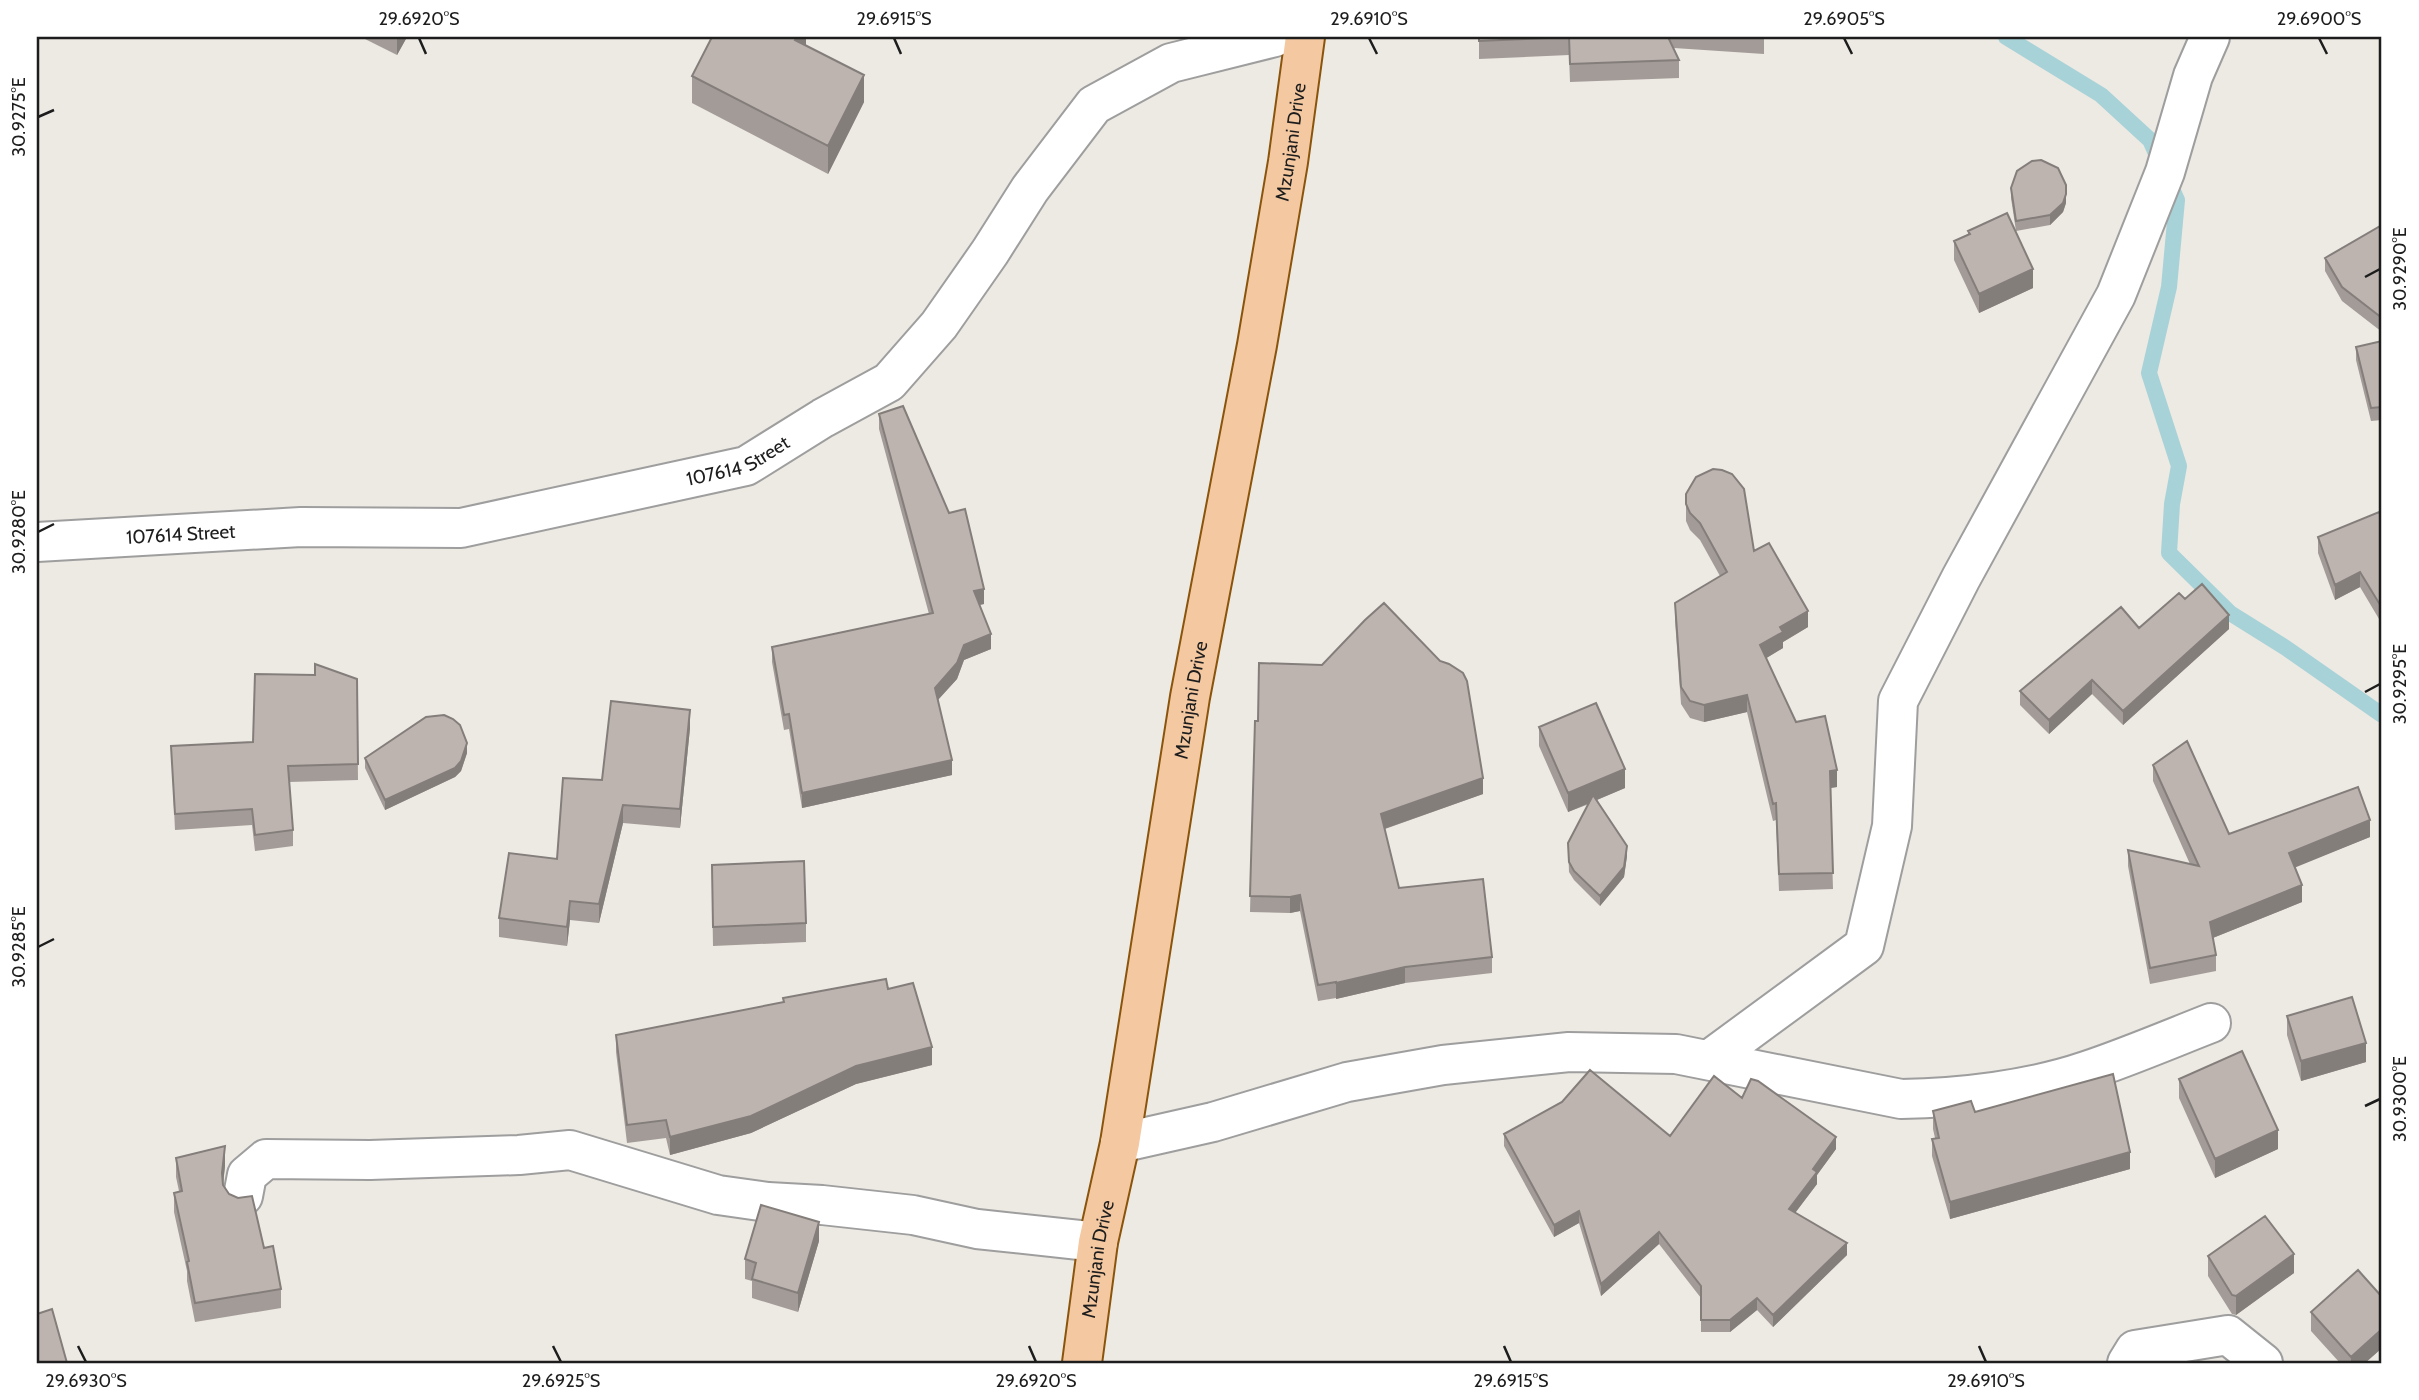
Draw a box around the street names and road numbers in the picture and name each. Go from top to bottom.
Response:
street label: Mzunjani Drive [1270,81,1310,203]
street label: 107614 Street [684,430,794,490]
street label: 107614 Street [126,519,237,548]
street label: Mzunjani Drive [1169,639,1212,761]
street label: Mzunjani Drive [1077,1198,1119,1320]

